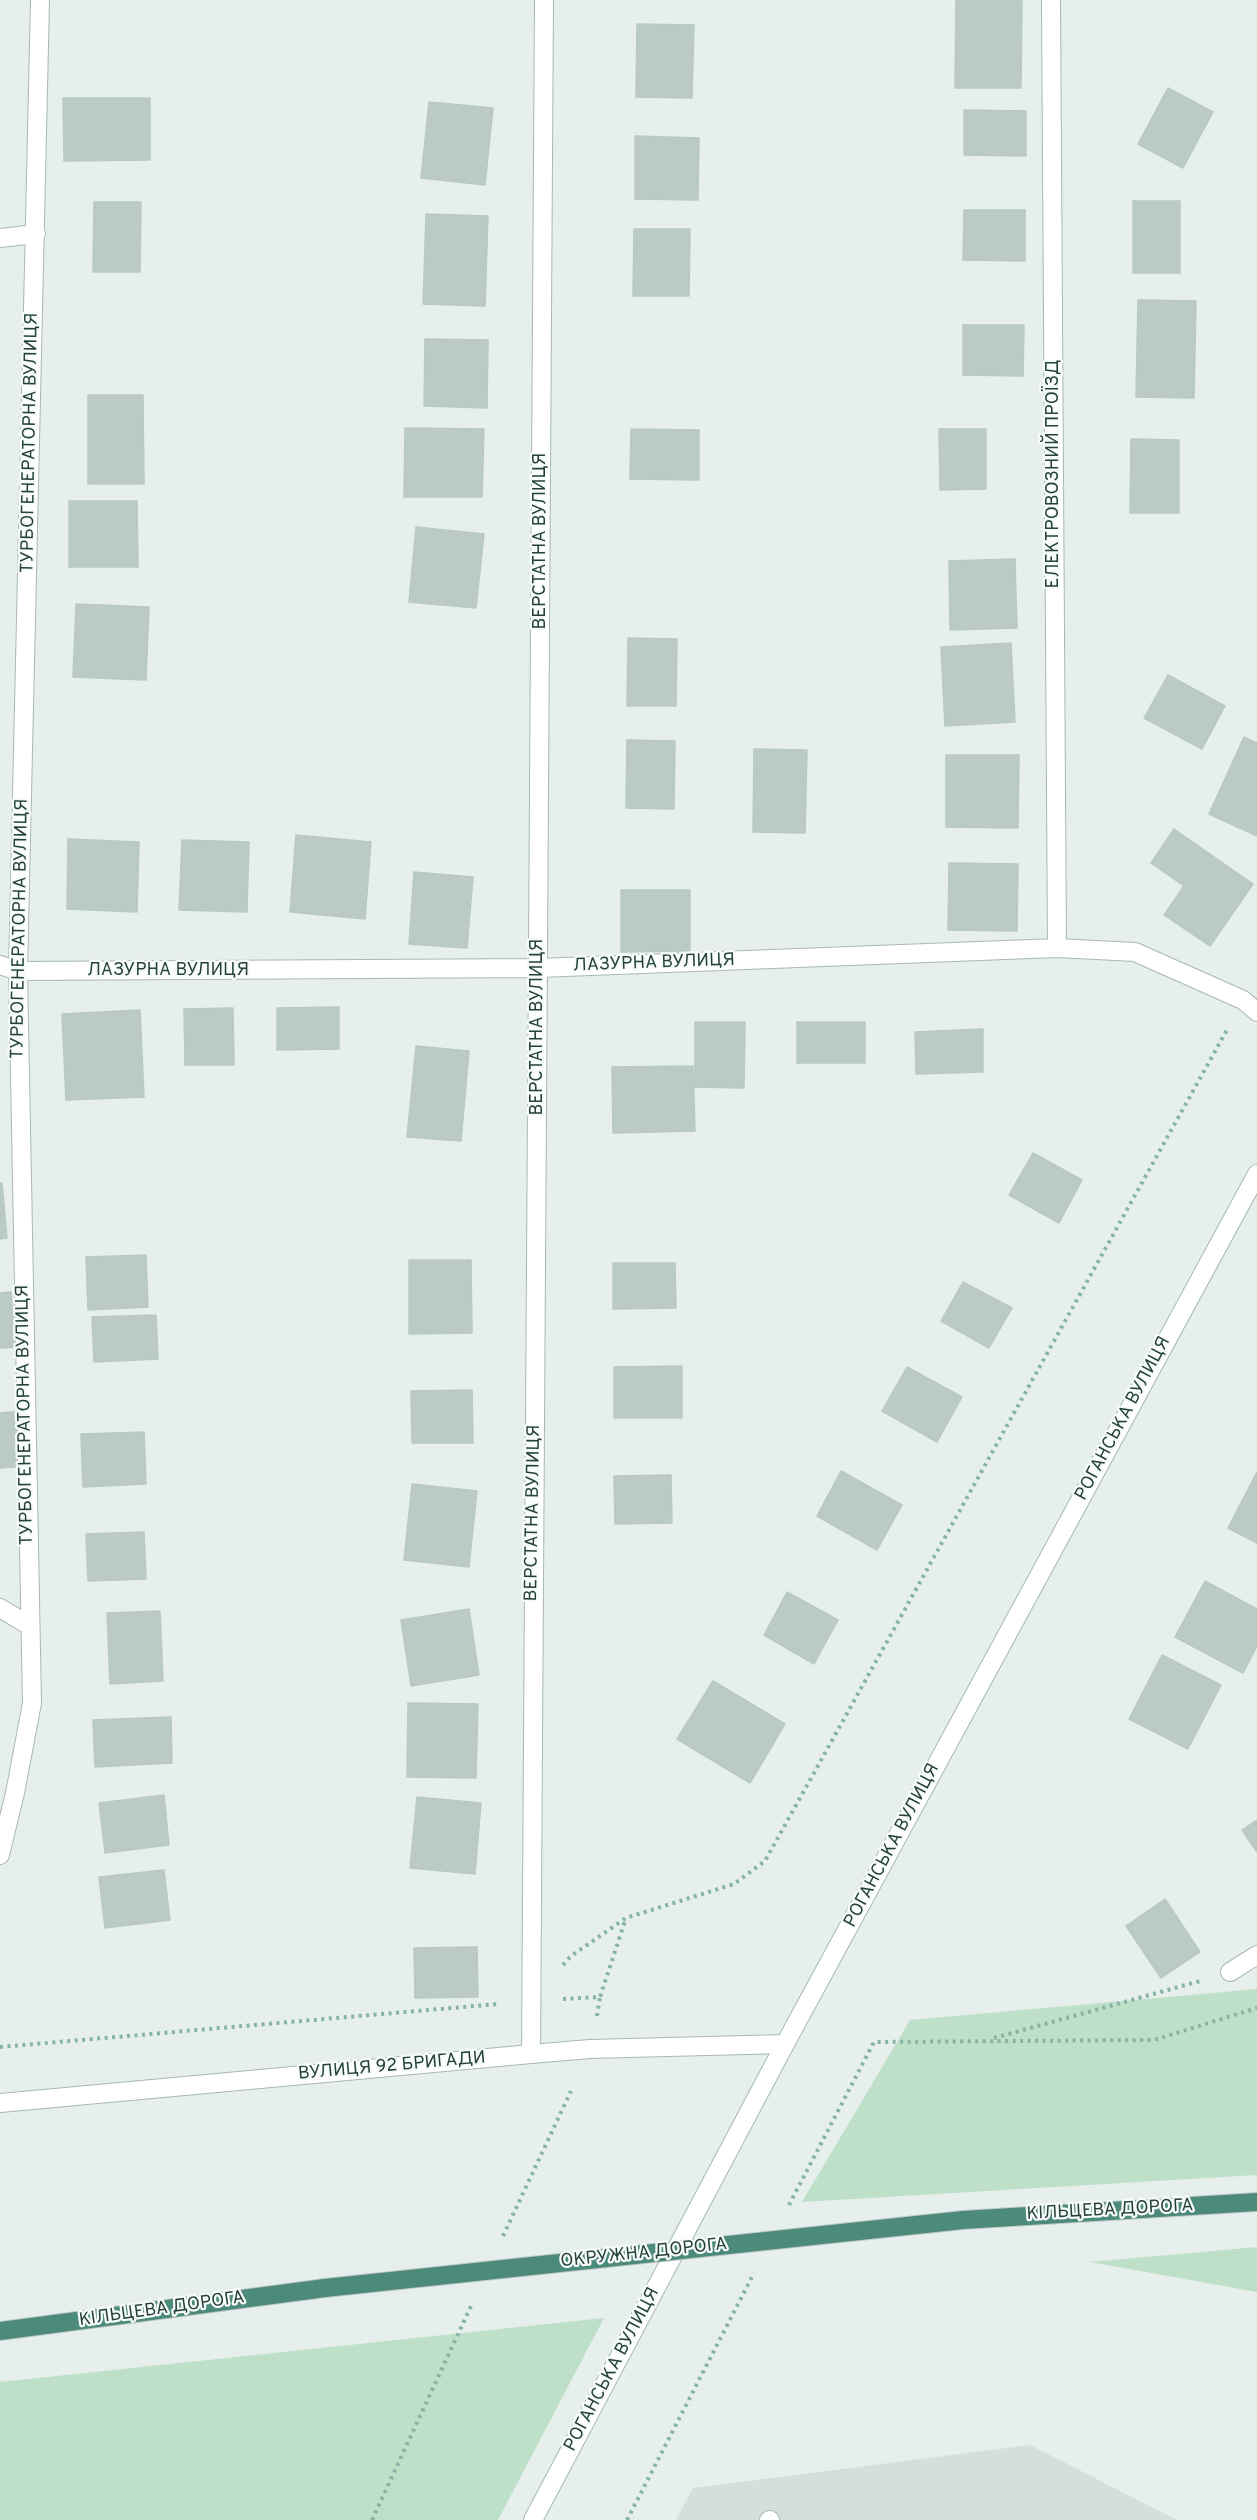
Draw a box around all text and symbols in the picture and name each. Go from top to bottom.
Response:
street label: ТУРБОГЕНЕРАТОРНА ВУЛИЦЯ [18,313,44,573]
street label: ЕЛЕКТРОВОЗНИЙ ПРОЇЗД [1043,360,1065,588]
street label: ВЕРСТАТНА ВУЛИЦЯ [530,453,552,629]
street label: ТУРБОГЕНЕРАТОРНА ВУЛИЦЯ [8,799,34,1059]
street label: ВЕРСТАТНА ВУЛИЦЯ [527,939,549,1115]
street label: ЛАЗУРНА ВУЛИЦЯ [573,950,735,978]
street label: ЛАЗУРНА ВУЛИЦЯ [87,960,249,982]
street label: ТУРБОГЕНЕРАТОРНА ВУЛИЦЯ [13,1285,39,1545]
street label: РОГАНСЬКА ВУЛИЦЯ [1072,1333,1176,1505]
street label: ВЕРСТАТНА ВУЛИЦЯ [522,1424,546,1602]
street label: РОГАНСЬКА ВУЛИЦЯ [841,1760,945,1932]
street label: ВУЛИЦЯ 92 БРИГАДИ [297,2048,487,2086]
street label: КІЛЬЦЕВА ДОРОГА [1026,2196,1194,2226]
street label: ОКРУЖНА ДОРОГА [560,2235,728,2273]
street label: РОГАНСЬКА ВУЛИЦЯ [561,2284,665,2456]
street label: КІЛЬЦЕВА ДОРОГА [78,2288,246,2332]

